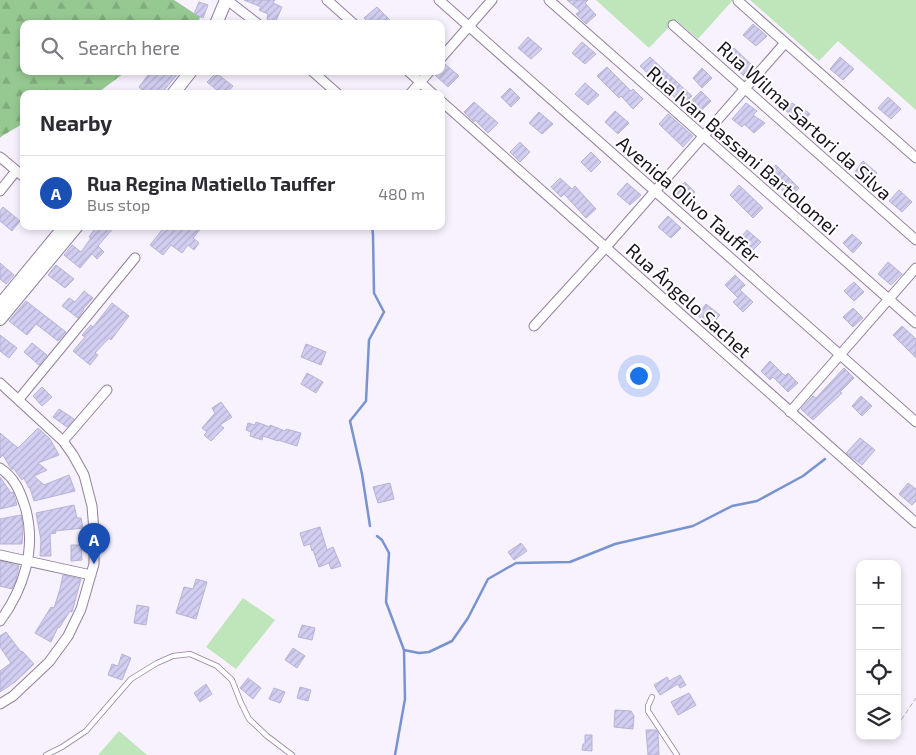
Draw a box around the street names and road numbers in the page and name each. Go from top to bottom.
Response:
street label: Rua Wilma Sartori da Silva [713,36,897,204]
street label: Rua Ivan Bassani Bartolomei [643,61,843,239]
street label: Avenida Olivo Tauffer [613,131,766,268]
street label: Rua Ângelo Sachet [622,238,756,362]

